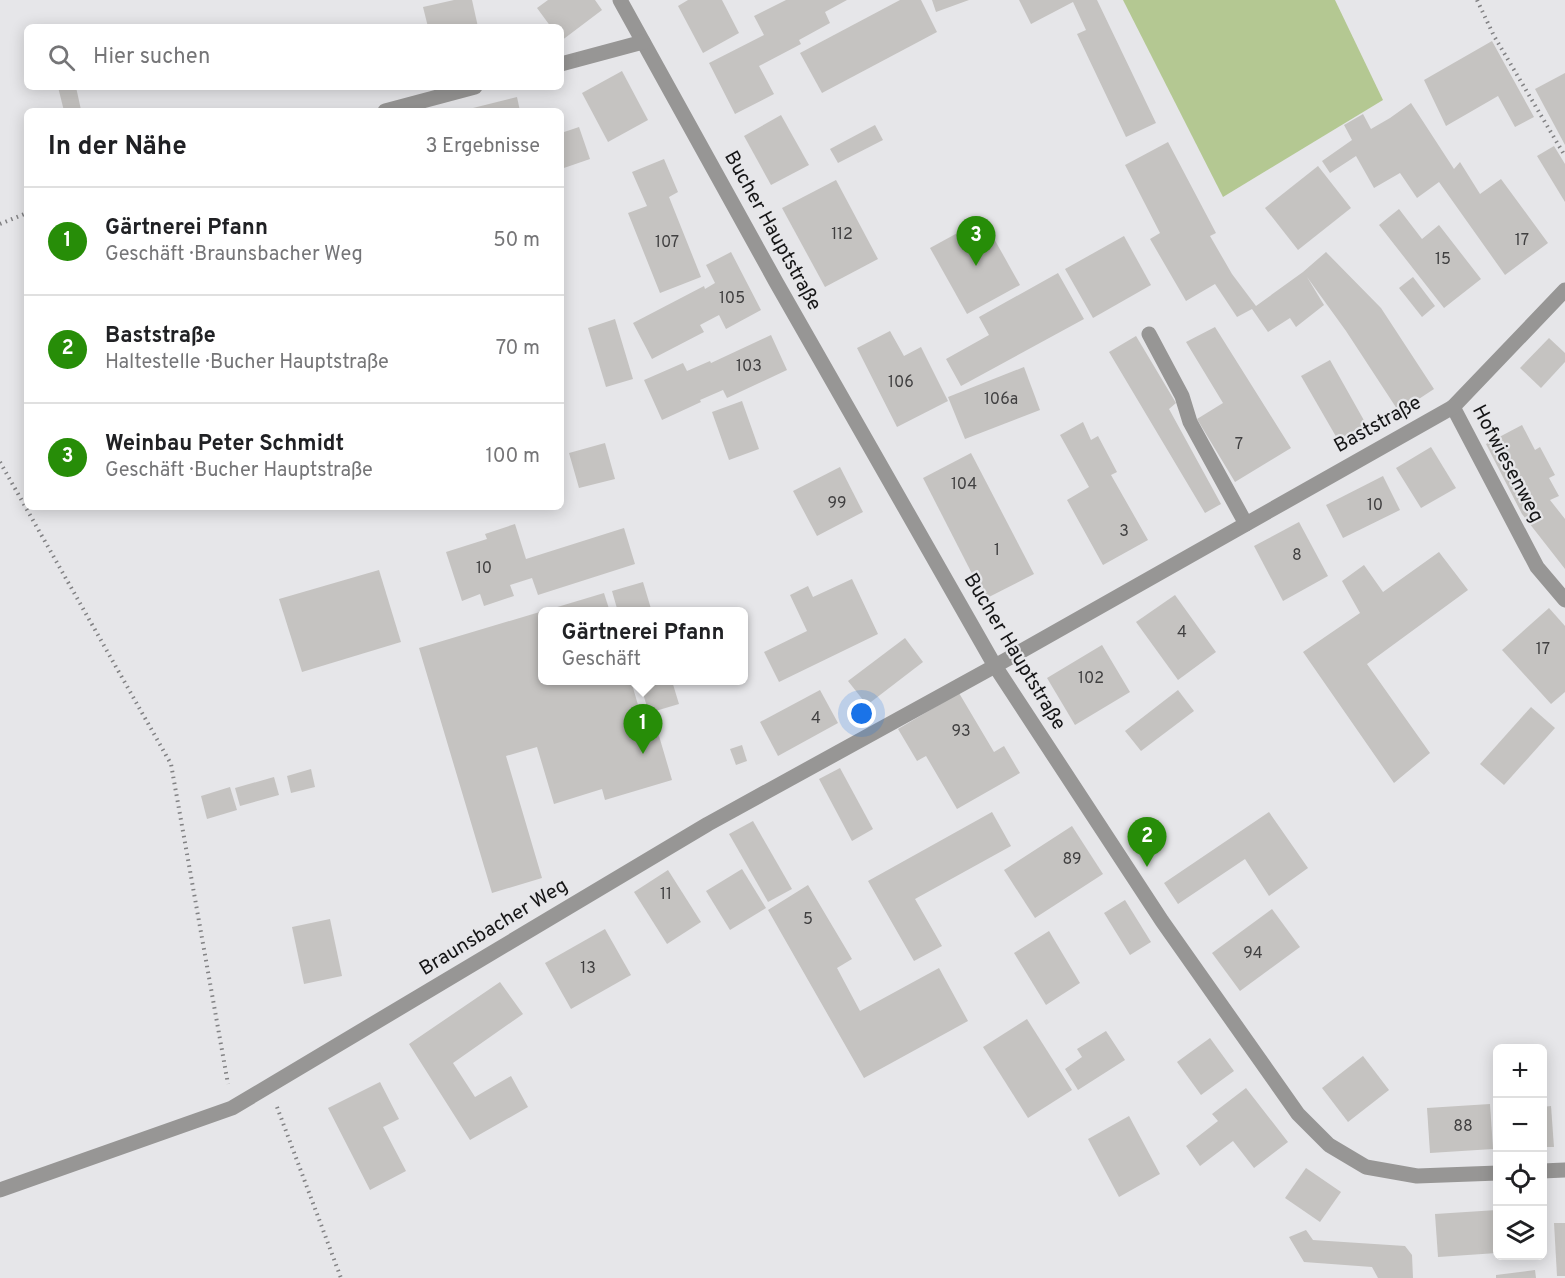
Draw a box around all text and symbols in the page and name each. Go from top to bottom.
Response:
search box [24,24,564,90]
icon: search [45,41,78,74]
text: Hier suchen [93,44,210,71]
text: In der Nähe [48,131,187,164]
text: 3 Ergebnisse [425,134,540,160]
street label: Bucher Hauptstraße [717,147,827,315]
text: Gärtnerei Pfann [105,215,268,242]
pin: 3 [956,216,996,266]
house number: 112 [831,225,853,245]
text: 1 [64,228,72,254]
text: 50 m [493,228,540,254]
house number: 17 [1515,231,1529,251]
house number: 107 [655,233,679,253]
text: Geschäft · Braunsbacher Weg [105,242,363,268]
house number: 15 [1435,250,1451,270]
house number: 105 [719,289,745,309]
text: Baststraße [105,323,216,350]
text: 2 [61,336,74,362]
text: 70 m [496,336,540,362]
text: Haltestelle · Bucher Hauptstraße [105,350,389,376]
house number: 103 [736,357,762,377]
house number: 106 [888,373,914,393]
house number: 106a [984,390,1018,410]
street label: Baststraße [1330,390,1426,460]
street label: Hofwiesenweg [1465,401,1549,527]
text: Weinbau Peter Schmidt [105,431,344,458]
house number: 7 [1235,435,1243,455]
text: 3 [62,444,74,470]
text: 100 m [485,444,540,470]
text: Geschäft · Bucher Hauptstraße [105,458,373,484]
house number: 104 [951,475,977,495]
house number: 99 [827,494,847,514]
house number: 10 [1367,496,1383,516]
house number: 3 [1119,522,1129,542]
house number: 1 [994,541,1000,561]
house number: 8 [1292,546,1302,566]
house number: 10 [476,559,492,579]
street label: Bucher Hauptstraße [957,569,1071,735]
popup [538,607,748,685]
text: Gärtnerei Pfann [561,620,725,647]
house number: 4 [1177,623,1187,643]
house number: 17 [1536,640,1550,660]
text: Geschäft [561,647,641,673]
house number: 102 [1078,669,1104,689]
your location [847,699,876,728]
pin: 1 [624,704,662,754]
house number: 4 [811,709,821,729]
house number: 93 [951,722,971,742]
pin: 2 [1128,818,1166,867]
house number: 89 [1062,850,1082,870]
street label: Braunsbacher Weg [415,873,573,983]
house number: 11 [660,885,672,905]
house number: 5 [803,910,813,930]
house number: 94 [1243,944,1263,964]
house number: 13 [580,959,596,979]
map controls [1493,1044,1547,1260]
button: + [1493,1044,1547,1098]
button: − [1493,1098,1547,1152]
house number: 88 [1453,1117,1473,1137]
button: locate [1493,1152,1547,1206]
button: layers [1493,1206,1547,1260]

